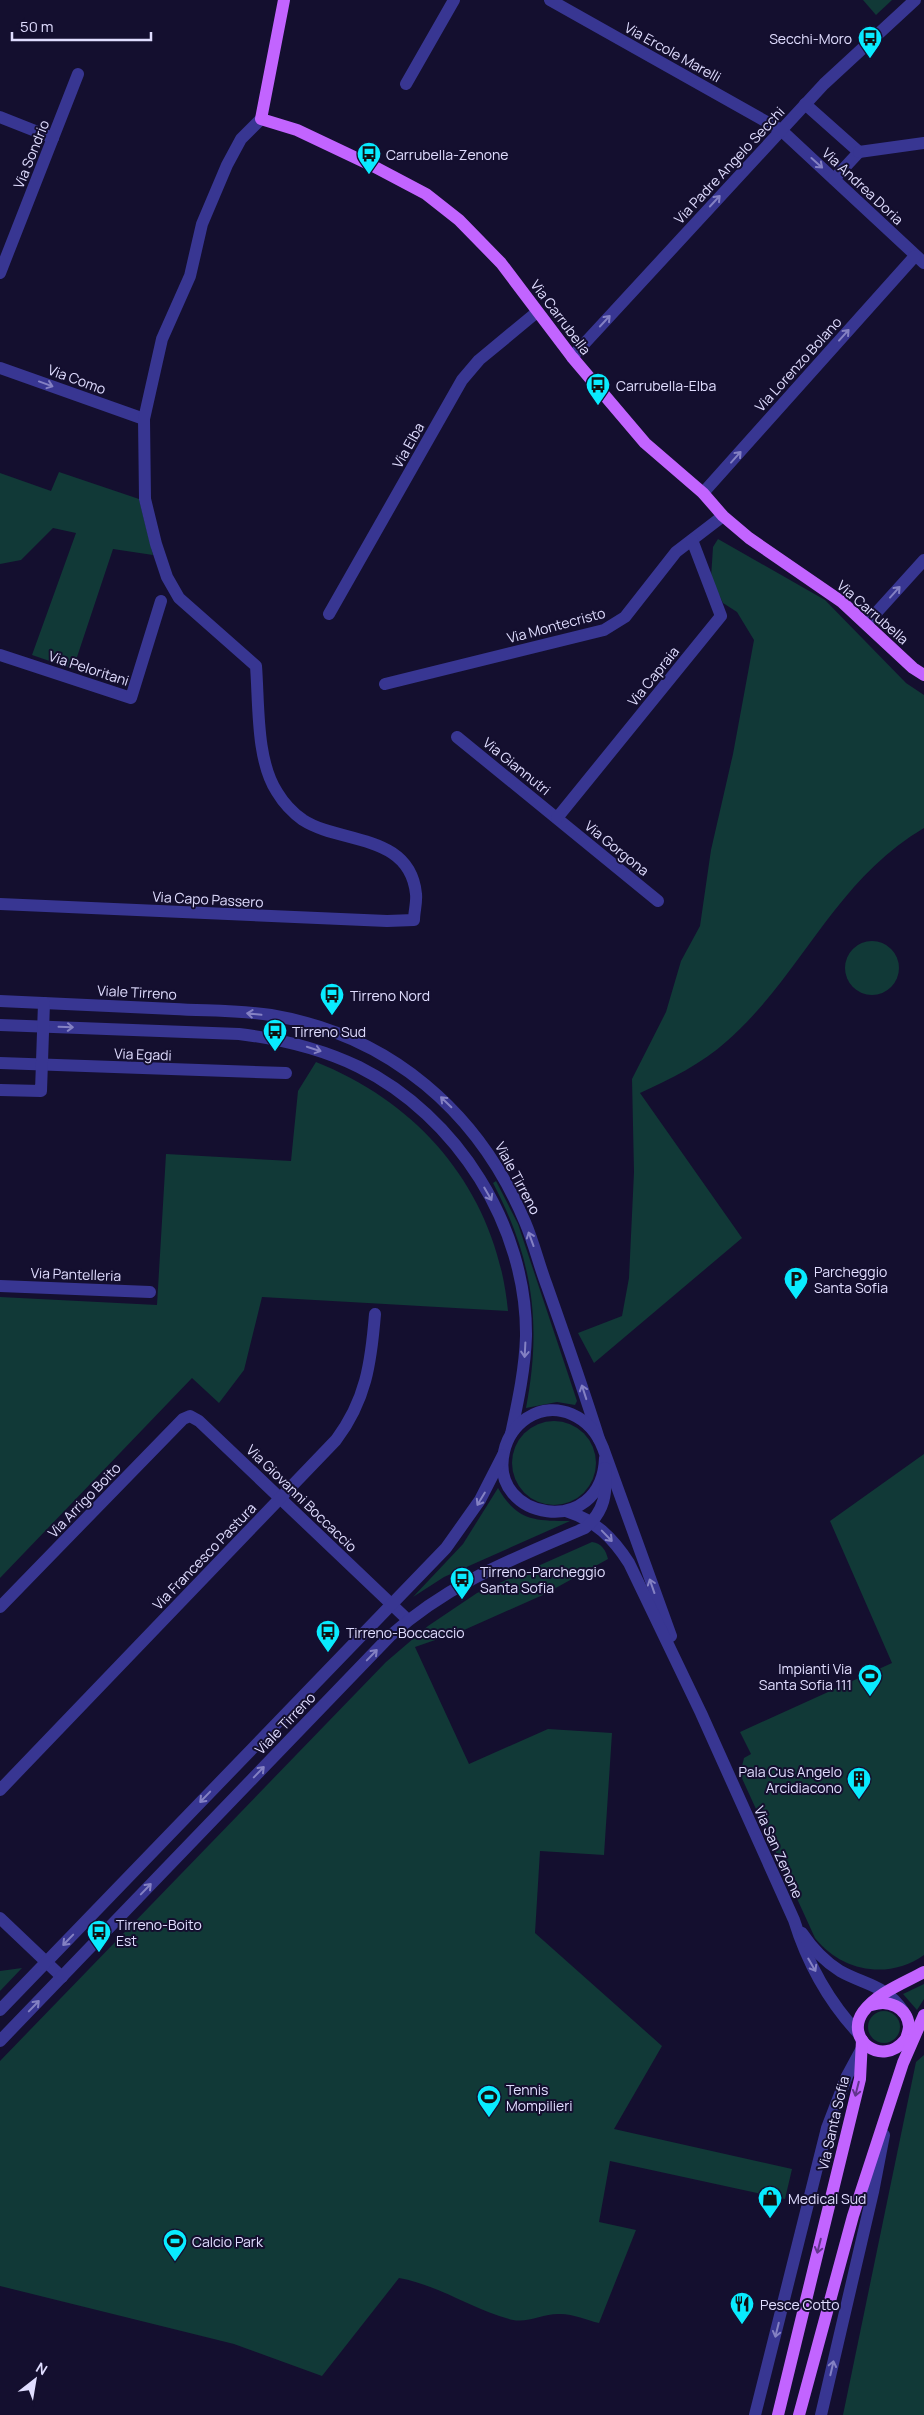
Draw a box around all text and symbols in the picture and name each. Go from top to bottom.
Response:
scale bar [12,10,151,42]
text: 50 m [20,16,54,37]
street label: Via Ercole Marelli [621,18,725,86]
bus stop icon: Secchi-Moro [857,25,883,59]
place label: Secchi-Moro [769,29,852,48]
street label: Via Padre Angelo Secchi [670,102,788,228]
street label: Via Sondrio [9,117,53,191]
bus stop icon: Carrubella-Zenone [356,141,382,175]
street label: Via Andrea Doria [818,143,908,229]
place label: Carrubella-Zenone [386,145,508,164]
one-way arrow [810,157,823,169]
one-way arrow [709,195,721,208]
street label: Via Carrubella [527,276,595,358]
street label: Via Lorenzo Bolano [750,313,846,415]
one-way arrow [599,315,611,328]
one-way arrow [838,329,850,342]
street label: Via Como [45,360,109,398]
bus stop icon: Carrubella-Elba [585,372,611,406]
place label: Carrubella-Elba [616,376,716,395]
one-way arrow [38,380,53,389]
street label: Via Elba [388,419,428,471]
one-way arrow [730,450,742,463]
street label: Via Carrubella [833,576,913,648]
one-way arrow [890,585,901,598]
street label: Via Montecristo [505,603,607,647]
street label: Via Capraia [623,642,683,710]
street label: Via Peloritani [46,646,132,690]
street label: Via Giannutri [479,733,555,799]
street label: Via Gorgona [581,816,653,880]
street label: Via Capo Passero [152,887,264,911]
street label: Viale Tirreno [97,980,177,1004]
bus stop icon: Tirreno Nord [319,982,345,1016]
place label: Tirreno Nord [350,986,430,1005]
one-way arrow [247,1009,263,1019]
bus stop icon: Tirreno Sud [262,1018,288,1052]
place label: Tirreno Sud [292,1022,366,1041]
one-way arrow [58,1023,74,1032]
street label: Via Egadi [114,1044,172,1064]
one-way arrow [306,1045,322,1054]
one-way arrow [440,1096,452,1108]
street label: Viale Tirreno [491,1138,545,1218]
one-way arrow [484,1187,494,1201]
one-way arrow [526,1231,535,1247]
place label: Parcheggio Santa Sofia [814,1262,888,1297]
street label: Via Pantelleria [30,1263,122,1285]
parking icon: Parcheggio Santa Sofia [783,1266,809,1300]
one-way arrow [520,1342,529,1358]
one-way arrow [579,1385,588,1401]
street label: Via Giovanni Boccaccio [243,1440,361,1556]
street label: Via Arrigo Boito [43,1458,125,1542]
one-way arrow [476,1491,486,1505]
street label: Via Francesco Pastura [148,1499,260,1613]
one-way arrow [601,1530,613,1543]
place label: Tirreno-Parcheggio Santa Sofia [480,1562,605,1597]
bus stop icon: Tirreno-Parcheggio Santa Sofia [449,1566,475,1600]
one-way arrow [647,1578,656,1594]
bus stop icon: Tirreno-Boccaccio [315,1619,341,1653]
place label: Tirreno-Boccaccio [346,1623,465,1642]
one-way arrow [366,1649,378,1661]
place label: Impianti Via Santa Sofia 111 [759,1659,852,1694]
sports icon: Impianti Via Santa Sofia 111 [857,1663,883,1697]
street label: Viale Tirreno [251,1688,319,1758]
place label: Pala Cus Angelo Arcidiacono [739,1762,842,1797]
one-way arrow [253,1766,265,1778]
building icon: Pala Cus Angelo Arcidiacono [846,1766,872,1800]
one-way arrow [199,1791,211,1804]
street label: Via San Zenone [750,1803,808,1901]
one-way arrow [140,1883,152,1895]
place label: Tirreno-Boito Est [116,1915,202,1950]
bus stop icon: Tirreno-Boito Est [86,1919,112,1953]
one-way arrow [62,1933,74,1946]
one-way arrow [807,1958,817,1973]
one-way arrow [28,2000,40,2013]
street label: Via Santa Sofia [813,2074,853,2172]
place label: Tennis Mompilieri [506,2080,573,2115]
one-way arrow [852,2080,861,2096]
sports icon: Tennis Mompilieri [476,2084,502,2118]
shop icon: Medical Sud [757,2185,783,2219]
place label: Medical Sud [788,2189,866,2208]
sports icon: Calcio Park [162,2228,188,2262]
place label: Calcio Park [192,2232,264,2251]
one-way arrow [814,2238,823,2254]
restaurant icon: Pesce Cotto [729,2291,755,2325]
place label: Pesce Cotto [760,2295,839,2314]
one-way arrow [771,2321,781,2337]
north arrow [10,2355,60,2405]
text: N [33,2358,51,2379]
one-way arrow [828,2360,837,2376]

